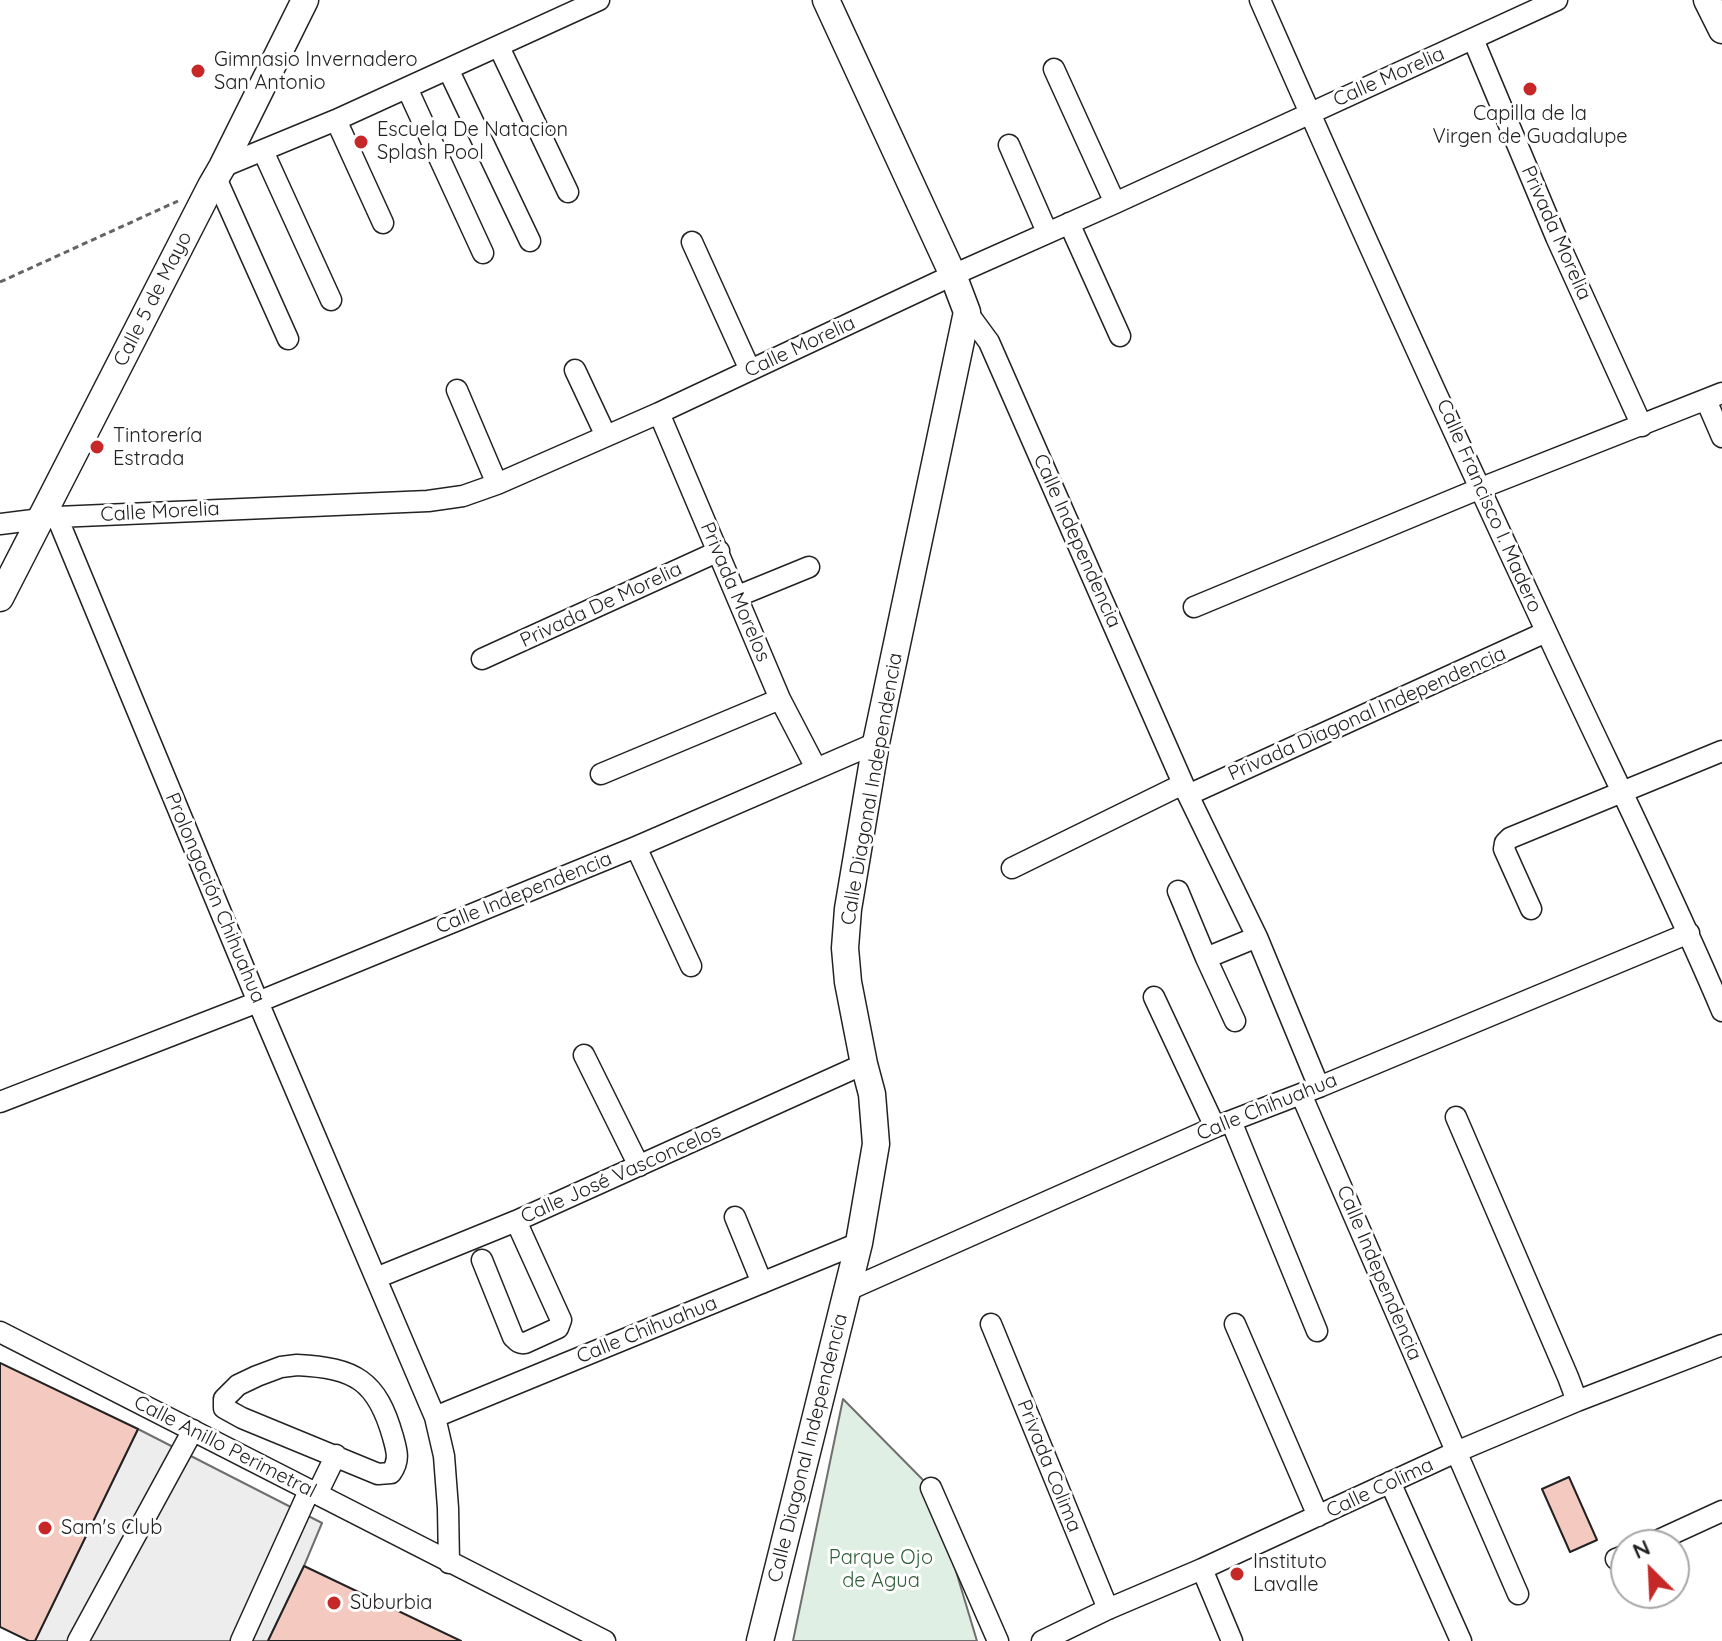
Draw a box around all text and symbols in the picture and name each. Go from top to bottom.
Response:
street label: Calle Morelia [1330,42,1448,112]
place label: Gimnasio Invernadero San Antonio [214,48,418,95]
marker: Gimnasio Invernadero San Antonio [189,62,207,80]
marker: Capilla de la Virgen de Guadalupe [1521,80,1539,98]
place label: Capilla de la Virgen de Guadalupe [1432,102,1628,149]
place label: Escuela De Natacion Splash Pool [377,118,568,165]
marker: Escuela De Natacion Splash Pool [352,133,370,151]
street label: Privada Morelia [1516,162,1596,304]
street label: Calle 5 de Mayo [109,228,197,370]
street label: Calle Morelia [741,311,859,383]
street label: Calle Francisco I. Madero [1431,396,1547,616]
place label: Tintorería Estrada [113,424,202,471]
marker: Tintorería Estrada [88,438,106,456]
street label: Calle Independencia [1028,450,1126,632]
street label: Calle Morelia [100,497,220,527]
street label: Privada Morelos [695,519,775,665]
street label: Privada De Morelia [516,557,686,653]
street label: Privada Diagonal Independencia [1224,642,1510,786]
street label: Calle Diagonal Independencia [836,651,908,927]
street label: Prolongación Chihuahua [160,789,270,1007]
street label: Calle Independencia [433,847,615,939]
street label: Calle Chihuahua [1193,1068,1341,1146]
street label: Calle José Vasconcelos [517,1119,725,1229]
street label: Calle Independencia [1331,1182,1427,1364]
street label: Calle Chihuahua [573,1291,721,1369]
street label: Calle Diagonal Independencia [763,1311,853,1585]
street label: Calle Anillo Perimetral [130,1391,320,1503]
street label: Privada Colima [1012,1396,1086,1536]
street label: Calle Colima [1323,1453,1437,1523]
place label: Sam's Club [61,1516,162,1540]
marker: Sam's Club [36,1519,54,1537]
north arrow [1610,1529,1690,1609]
text: N [1628,1533,1654,1565]
park label: Parque Ojo de Agua [829,1546,933,1593]
place label: Instituto Lavalle [1253,1550,1327,1597]
marker: Instituto Lavalle [1228,1565,1246,1583]
place label: Suburbia [350,1591,432,1615]
marker: Suburbia [325,1594,343,1612]

